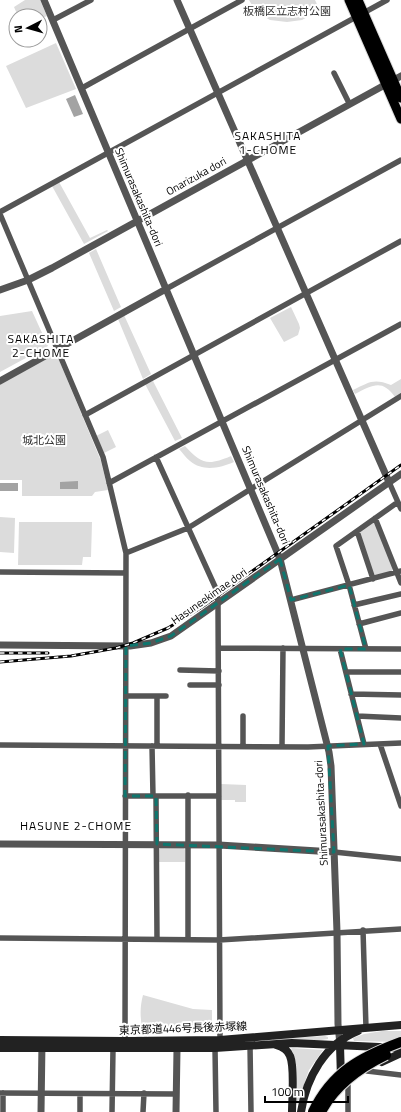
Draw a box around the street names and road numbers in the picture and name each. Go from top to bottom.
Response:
street label: Shimurasakashita-dori [111,145,167,249]
street label: Onarizuka dori [163,153,229,199]
street label: Shimurasakashita-dori [238,443,294,547]
street label: Hasuneekimae dori [168,564,250,628]
street label: Shimurasakashita-dori [310,760,332,866]
street label: 東京都道446号長後赤塚線 [119,1018,247,1038]

